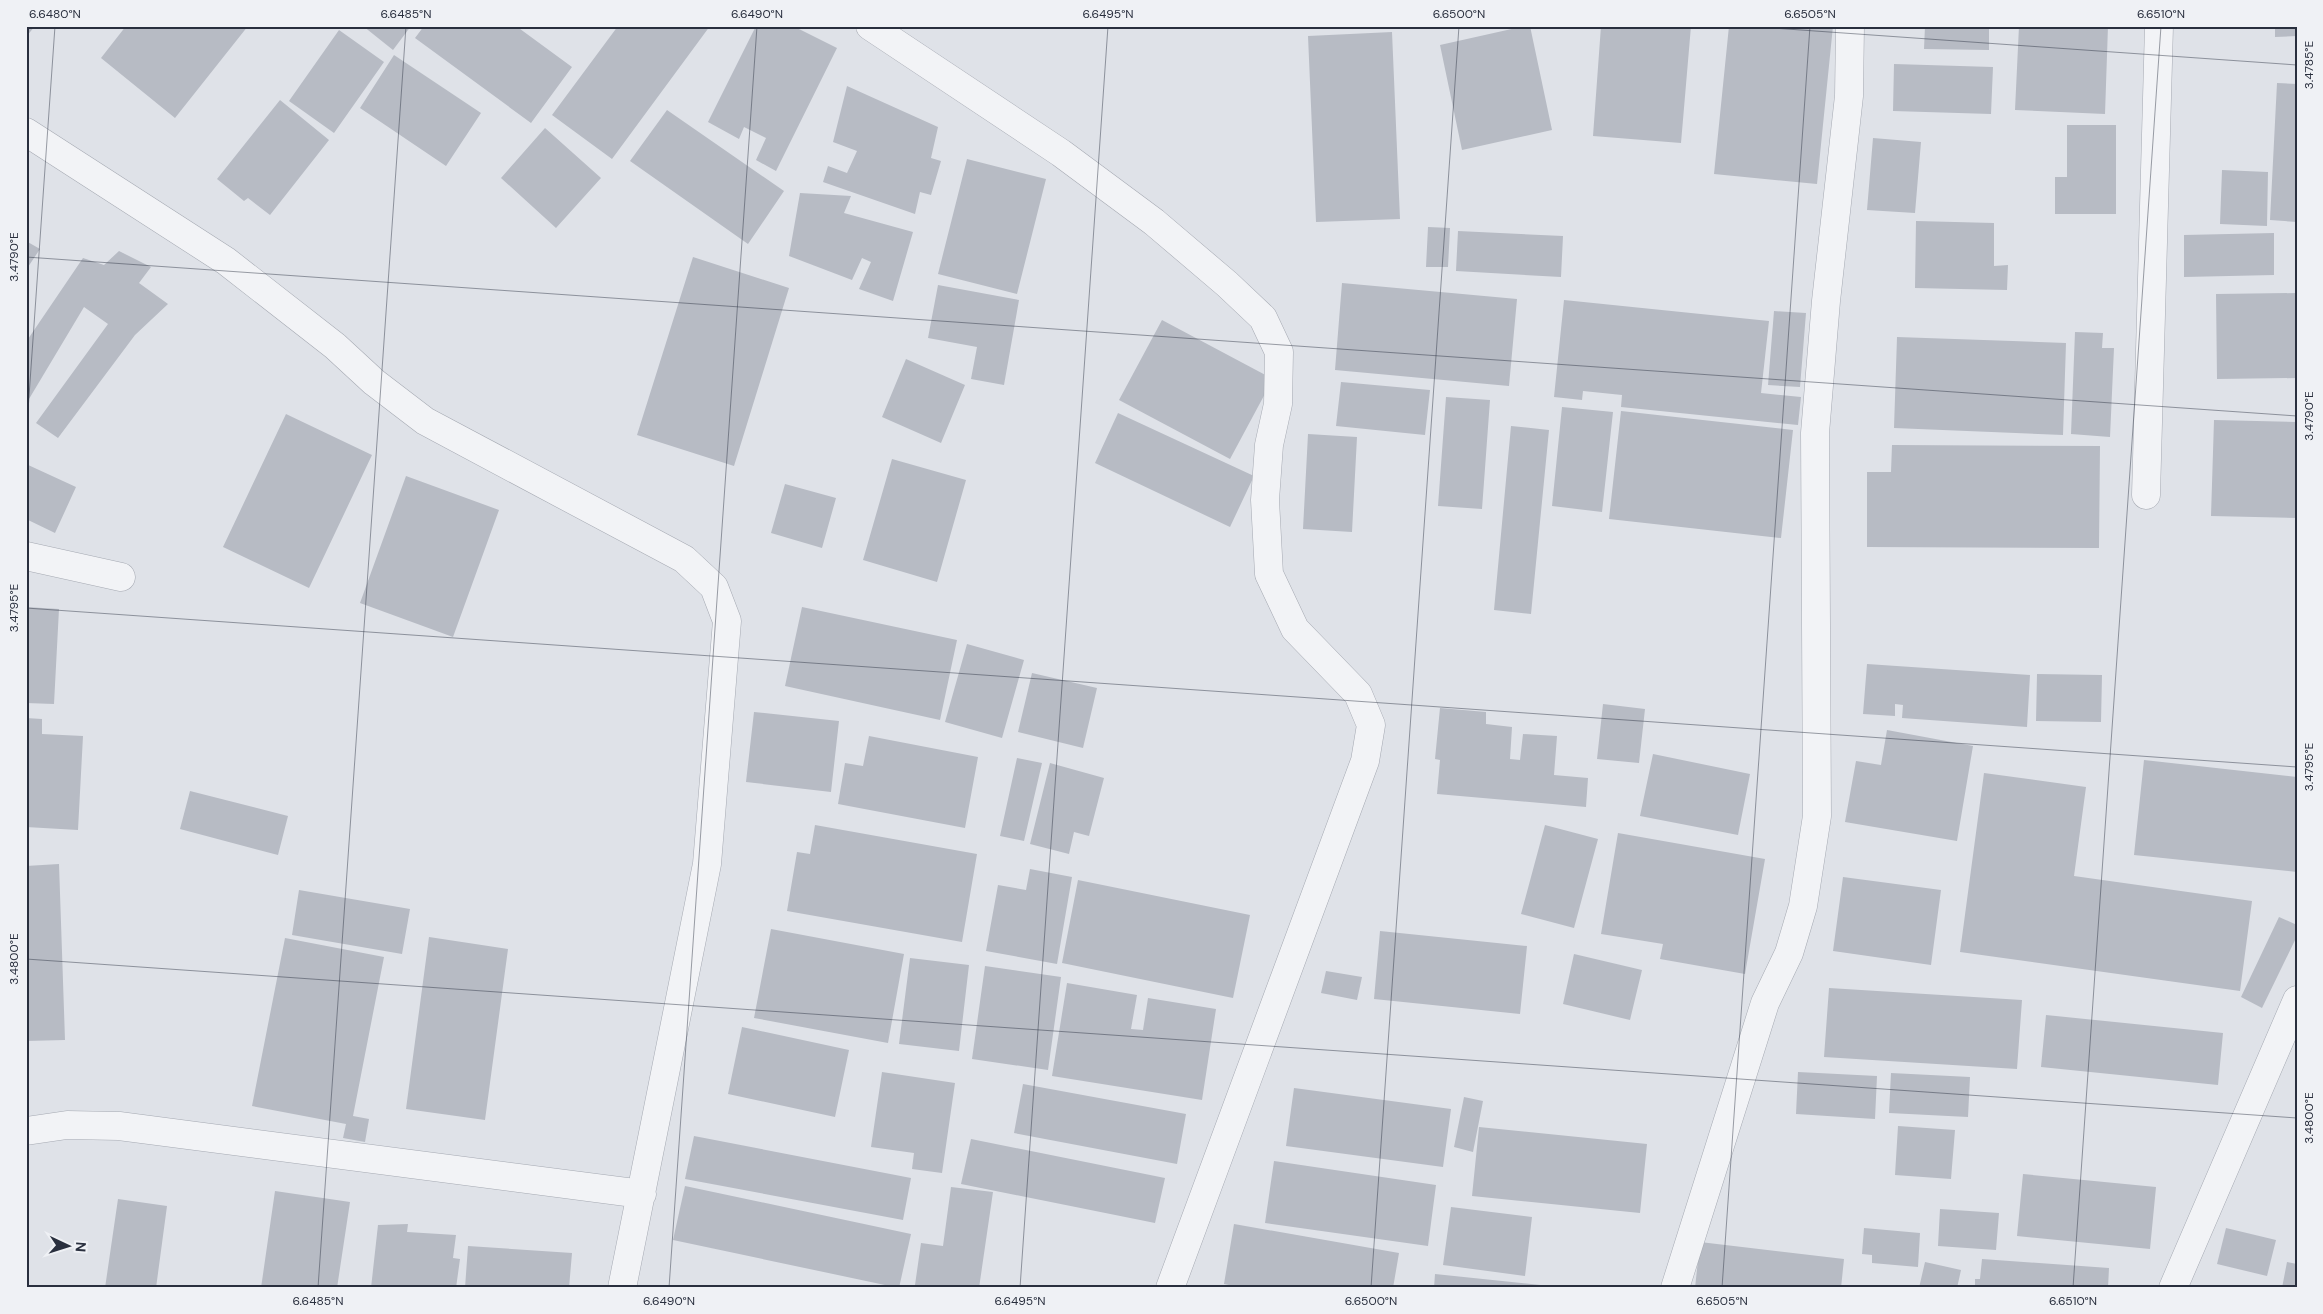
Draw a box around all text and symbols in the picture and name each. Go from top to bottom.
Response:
text: 6.6480°N [29,6,81,22]
text: 6.6485°N [381,6,431,22]
text: 6.6490°N [731,6,783,22]
text: 6.6495°N [1082,6,1134,22]
text: 6.6500°N [1433,6,1485,22]
text: 6.6505°N [1784,6,1836,22]
text: 6.6510°N [2137,6,2185,22]
text: 3.4785°E [2301,41,2317,89]
text: 3.4790°E [6,232,22,282]
text: 3.4790°E [2301,391,2317,441]
text: 3.4795°E [6,583,22,632]
text: 3.4795°E [2301,742,2317,791]
text: 3.4800°E [6,933,22,985]
text: 3.4800°E [2301,1092,2317,1144]
north arrow [42,1222,92,1272]
text: N [72,1241,90,1253]
text: 6.6485°N [293,1293,343,1309]
text: 6.6490°N [643,1293,695,1309]
text: 6.6495°N [994,1293,1046,1309]
text: 6.6500°N [1345,1293,1397,1309]
text: 6.6505°N [1696,1293,1748,1309]
text: 6.6510°N [2049,1293,2097,1309]

